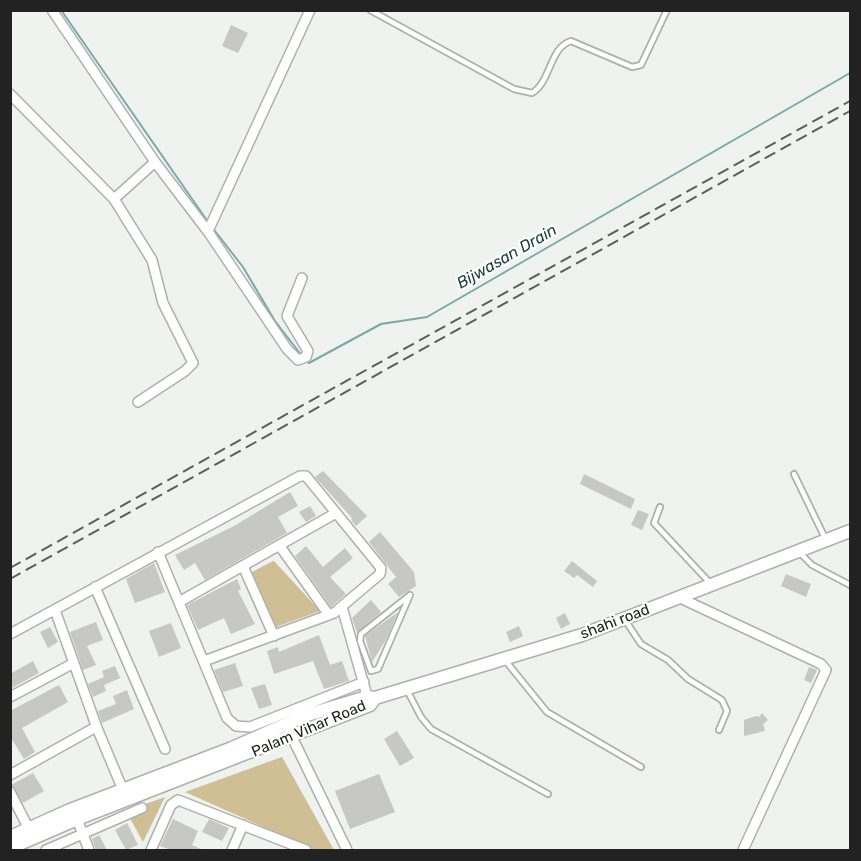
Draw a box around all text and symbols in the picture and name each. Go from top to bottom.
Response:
water label: Bijwasan Drain [454,221,560,293]
street label: shahi road [578,601,652,643]
street label: Palam Vihar Road [249,697,369,761]

